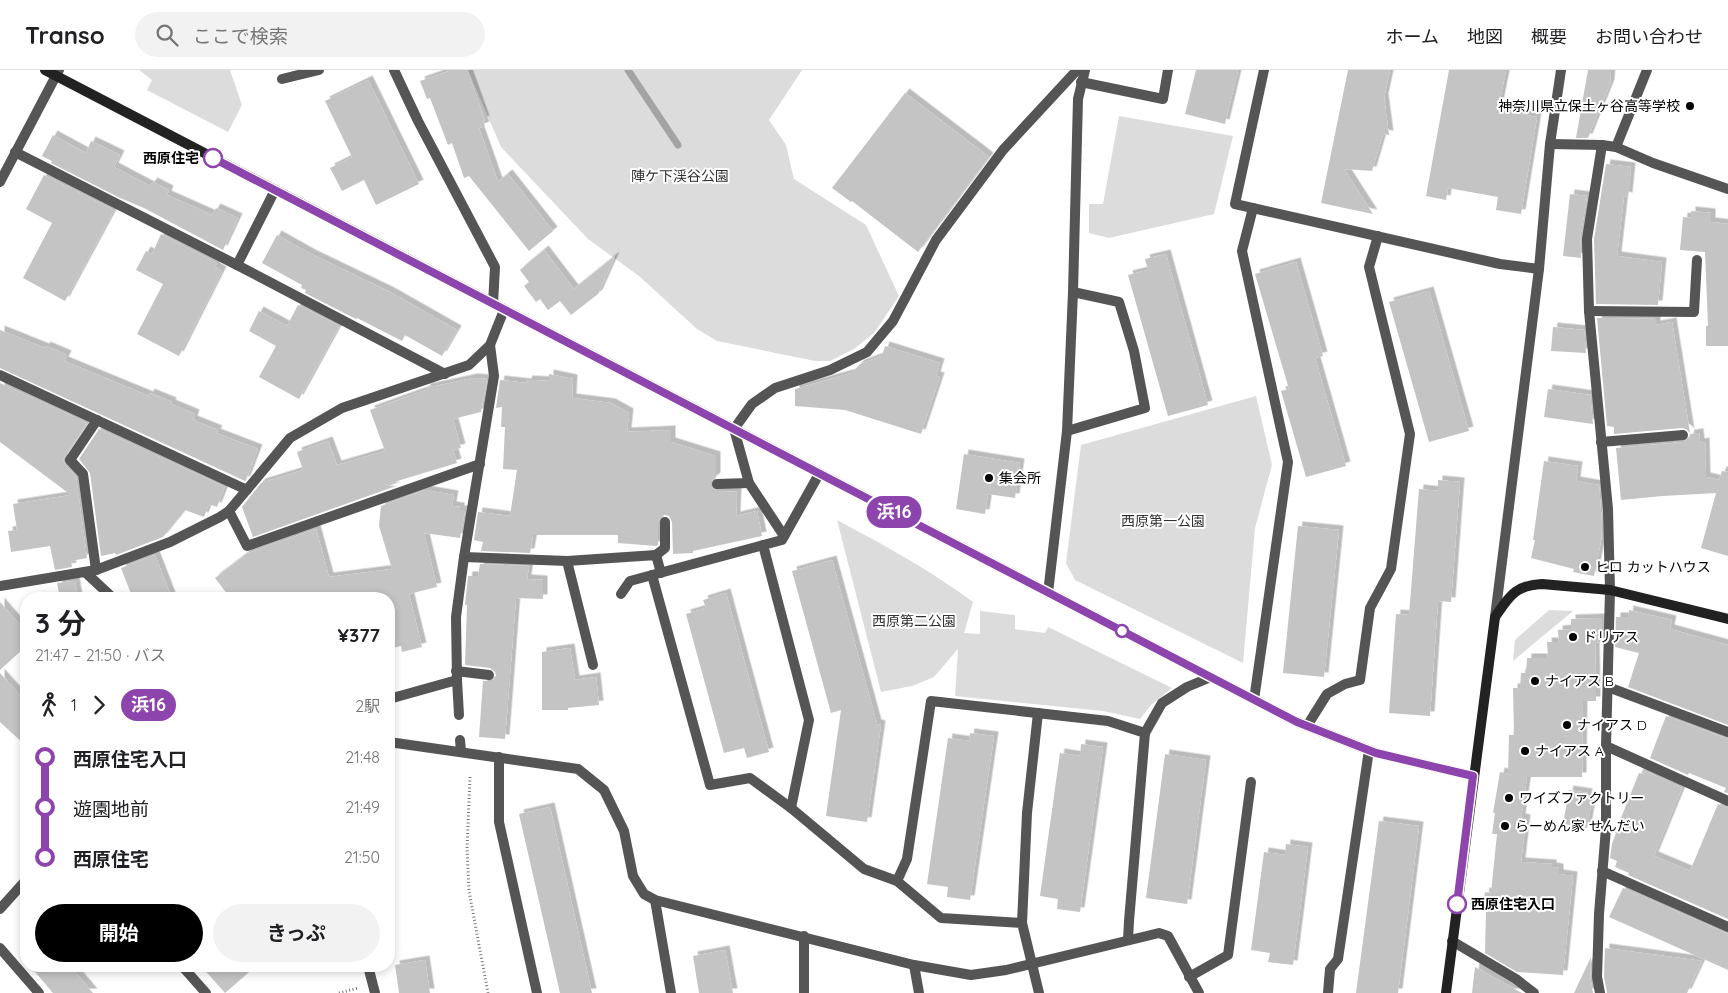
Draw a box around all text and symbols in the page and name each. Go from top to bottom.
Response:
search box [135,12,485,57]
text: Transo [25,20,105,50]
icon: search [153,21,181,49]
text: ここで検索 [193,24,288,48]
text: ホーム [1386,25,1439,48]
text: 地図 [1467,25,1503,48]
text: 概要 [1531,25,1567,48]
text: お問い合わせ [1595,25,1703,48]
place label: 神奈川県立保土ヶ谷高等学校 [1498,97,1680,115]
marker: 神奈川県立保土ヶ谷高等学校 [1684,100,1696,112]
marker: 西原住宅 [203,148,223,168]
place label: 西原住宅 [143,149,199,167]
park label: 陣ケ下渓谷公園 [631,167,729,185]
place label: 集会所 [999,469,1041,487]
marker: 集会所 [983,472,995,484]
line badge: 浜16 [865,496,923,528]
text: 浜16 [877,500,911,523]
park label: 西原第一公園 [1121,512,1205,530]
place label: ヒロ カットハウス [1595,558,1711,576]
marker: ヒロ カットハウス [1579,561,1591,573]
text: 3 分 [35,605,86,640]
park label: 西原第二公園 [872,612,956,630]
text: ¥377 [338,623,380,647]
unlabelled marker [1115,624,1129,638]
place label: ドリアス [1583,628,1639,646]
marker: ドリアス [1567,631,1579,643]
text: 21:47 – 21:50 · バス [35,645,166,665]
place label: ナイアス B [1545,672,1614,690]
marker: ナイアス B [1529,675,1541,687]
icon: walk [35,691,63,719]
icon: forward [85,691,113,719]
text: 浜16 [131,693,166,716]
text: 1 [71,695,77,715]
text: 2駅 [355,696,380,716]
place label: ナイアス D [1577,716,1647,734]
marker: ナイアス D [1561,719,1573,731]
place label: ナイアス A [1535,742,1604,760]
marker: ナイアス A [1519,745,1531,757]
text: 西原住宅入口 [73,747,187,771]
text: 21:48 [345,747,380,767]
place label: ワイズファクトリー [1519,789,1645,807]
marker: ワイズファクトリー [1503,792,1515,804]
text: 遊園地前 [73,797,149,821]
text: 21:49 [345,797,380,817]
place label: らーめん家 せんだい [1515,817,1645,835]
marker: らーめん家 せんだい [1499,820,1511,832]
text: 西原住宅 [73,847,149,871]
text: 21:50 [344,847,380,867]
marker: 西原住宅入口 [1447,894,1467,914]
place label: 西原住宅入口 [1471,895,1555,913]
button: 開始 [35,904,203,962]
button: きっぷ [213,904,380,962]

